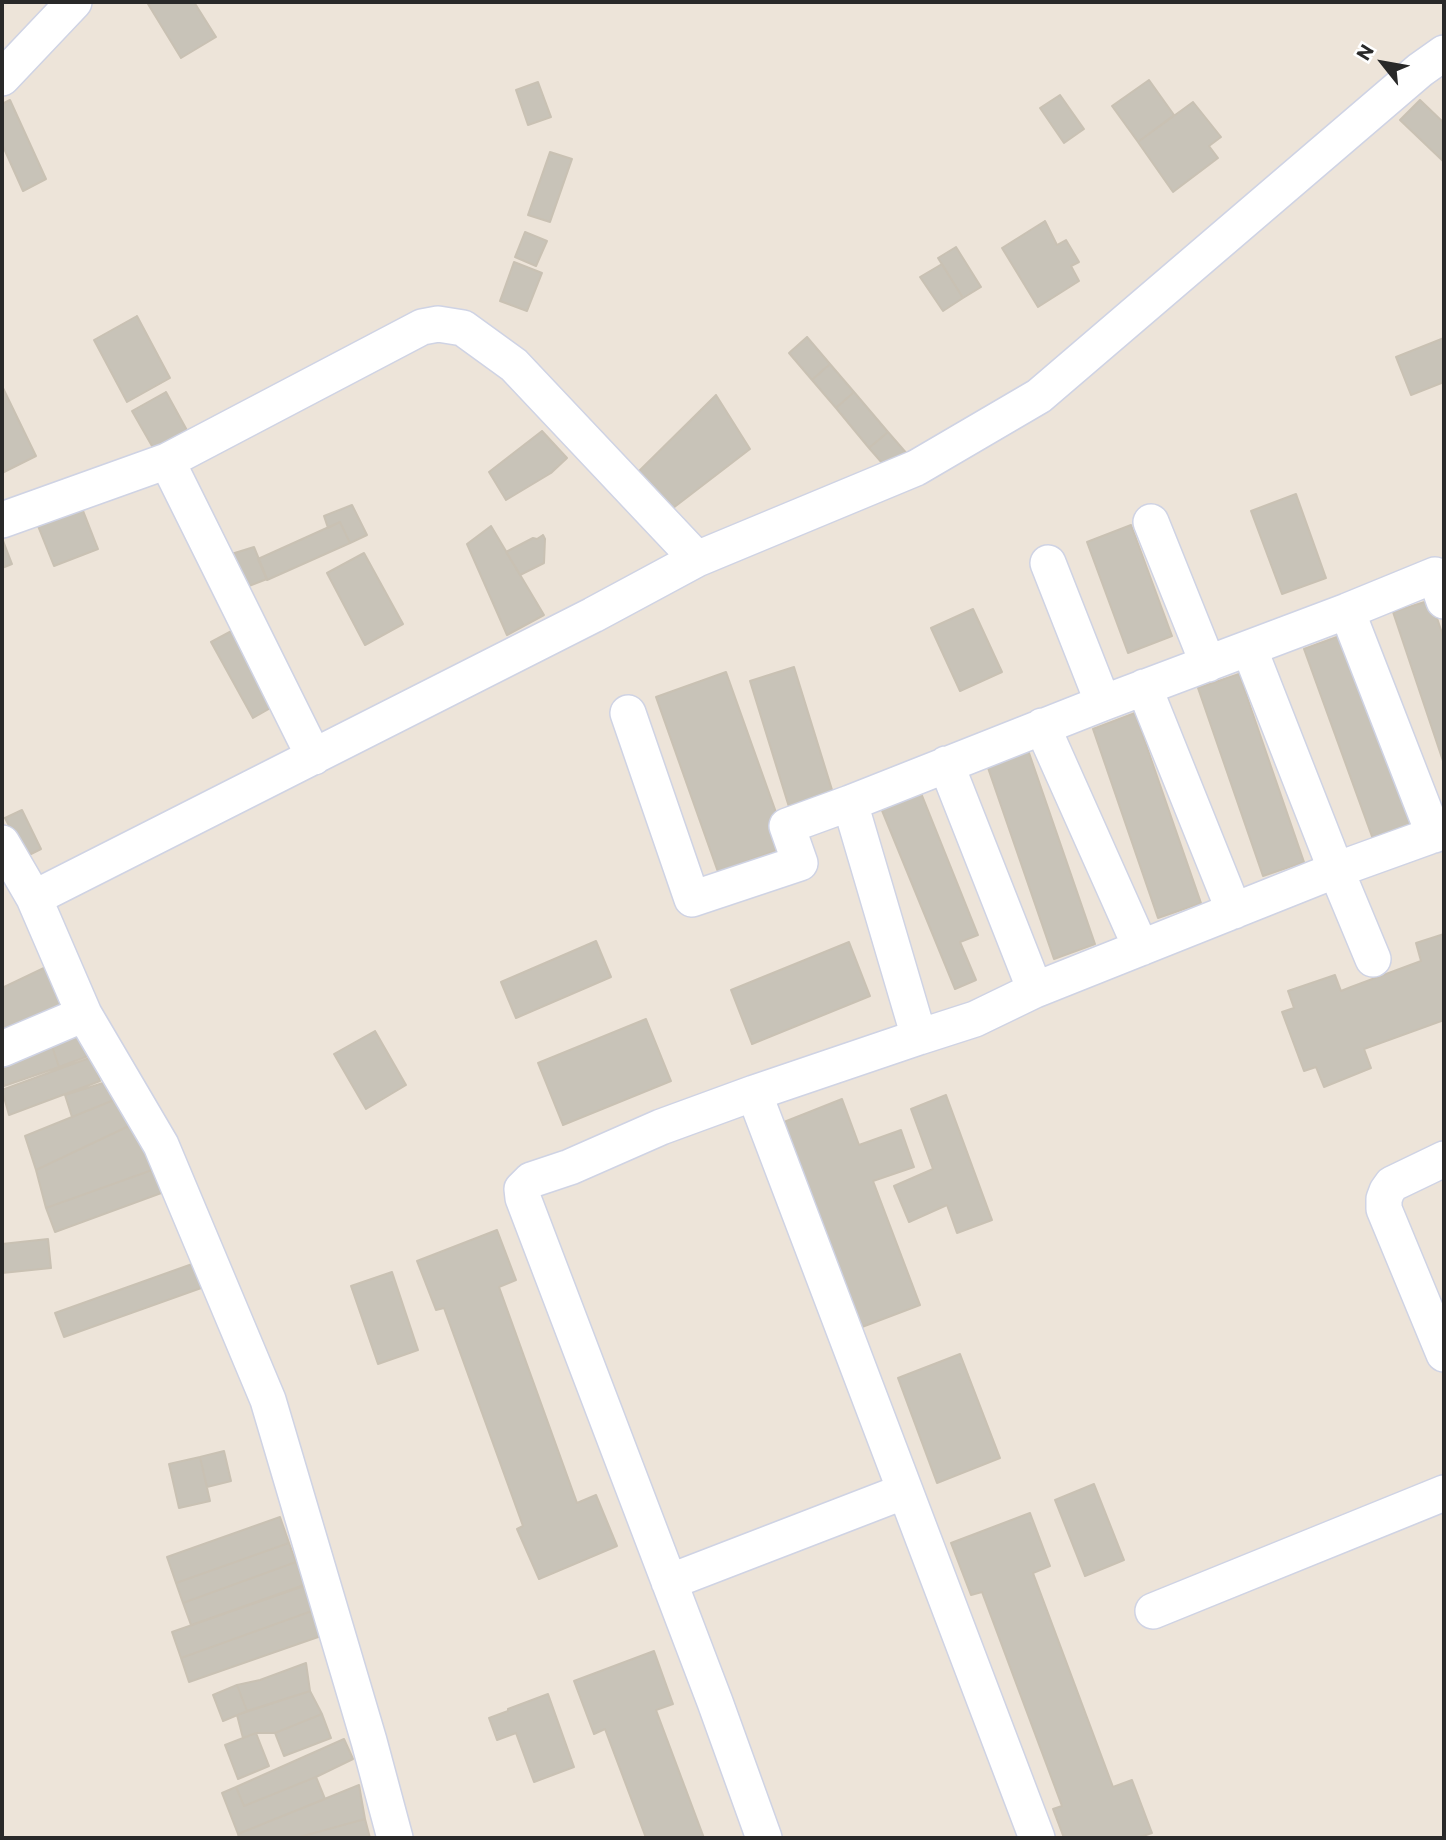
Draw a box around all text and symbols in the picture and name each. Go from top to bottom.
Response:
north arrow [1348,28,1418,98]
text: N [1351,40,1378,64]

